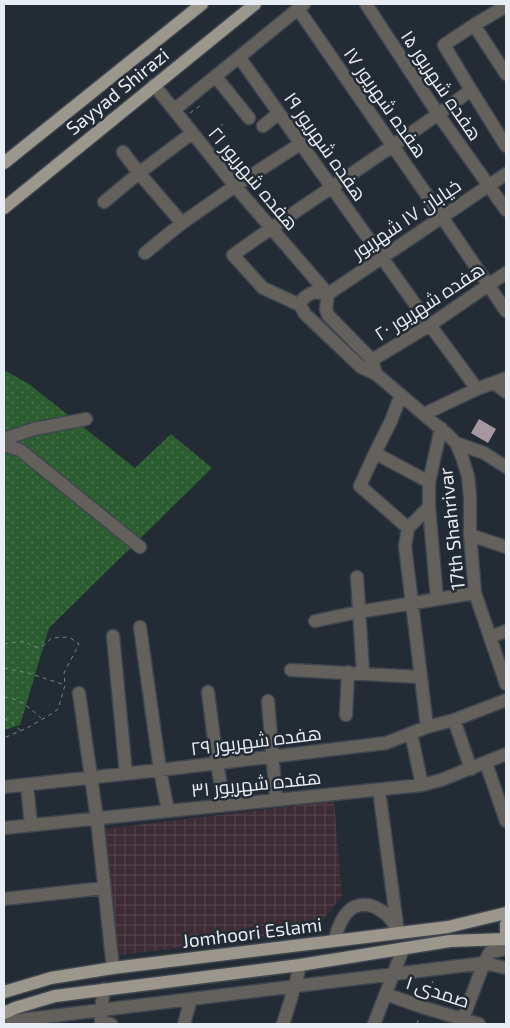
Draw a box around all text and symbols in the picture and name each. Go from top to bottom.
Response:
street label: هفده شهریور ۱۵ [396,25,487,145]
street label: هفده شهریور ۱۷ [339,42,433,162]
street label: Sayyad Shirazi [61,43,173,139]
street label: هفده شهریور ۱۹ [279,87,372,205]
street label: هفده شهریور ۲۱ [203,122,304,235]
street label: خیابان ۱۷ شهریور [346,173,465,264]
street label: هفده شهریور ۲۰ [370,257,489,346]
street label: 17th Shahrivar [433,466,469,592]
street label: هفده شهریور ۲۹ [189,721,323,760]
street label: هفده شهریور ۳۱ [190,765,322,802]
street label: Jomhoori Eslami [181,912,323,952]
street label: صمدی ۱ [403,970,473,1013]

